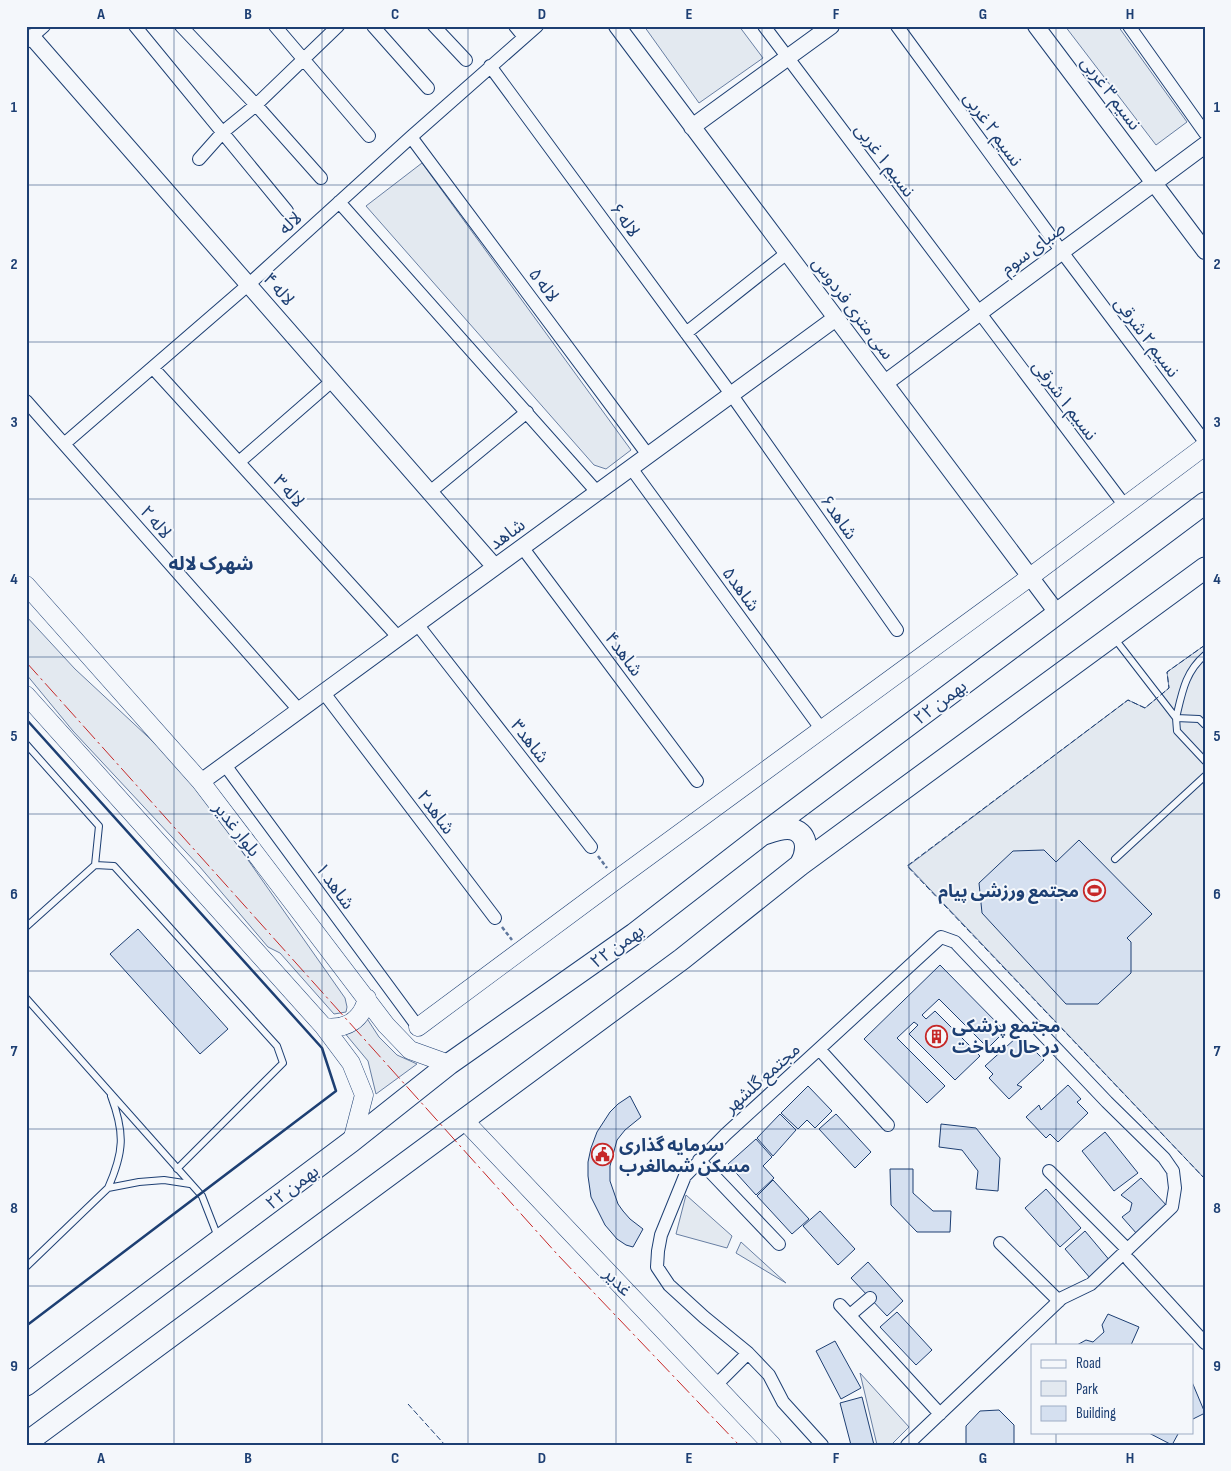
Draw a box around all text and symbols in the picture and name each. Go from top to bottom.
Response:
text: A [96,5,105,24]
text: B [244,5,252,24]
text: C [391,5,399,24]
text: D [538,5,546,24]
text: E [686,5,693,24]
text: F [833,5,840,24]
text: G [979,5,987,24]
text: H [1126,5,1134,24]
street label: نسیم ۳ غربی [1075,52,1145,135]
street label: نسیم ۲ غربی [957,88,1027,172]
text: 1 [11,98,18,117]
text: 1 [1214,98,1221,117]
street label: نسیم ۱ غربی [849,119,919,202]
street label: لاله ۶ [605,199,644,241]
street label: لاله [274,208,306,239]
street label: صبای سوم [997,217,1072,282]
street label: سی متری فردوس [807,253,898,364]
text: 2 [10,255,18,274]
text: 2 [1213,255,1221,274]
street label: لاله ۵ [524,264,563,306]
street label: لاله ۴ [259,268,299,310]
street label: نسیم ۲ شرقی [1108,293,1184,383]
street label: نسیم ۱ شرقی [1026,356,1102,446]
text: 3 [10,413,18,432]
text: 3 [1213,413,1221,432]
street label: لاله ۳ [268,471,309,512]
street label: شاهد۶ [816,491,861,544]
street label: لاله ۲ [136,501,176,543]
street label: شاهد [485,514,529,554]
district label: شهرک لاله [168,553,254,576]
street label: شاهد۵ [718,563,764,616]
text: 4 [10,570,18,589]
text: 4 [1213,570,1221,589]
street label: شاهد۴ [600,628,647,680]
street label: ۲۲ بهمن [910,676,971,729]
street label: شاهد۳ [506,715,553,767]
text: 5 [10,727,18,746]
text: 5 [1213,727,1221,746]
street label: شاهد۲ [412,786,459,838]
street label: بلوار غدیر [208,797,264,861]
street label: شاهد ۱ [311,859,358,914]
sports icon: مجتمع ورزشی پیام [1083,879,1107,903]
place label: مجتمع ورزشی پیام [938,881,1079,904]
text: 6 [10,885,18,904]
text: 6 [1213,885,1221,904]
street label: ۲۲ بهمن [586,920,648,973]
place label: مجتمع پزشکی در حال ساخت [952,1016,1061,1058]
building icon: مجتمع پزشکی در حال ساخت [924,1024,948,1048]
street label: مجتمع گلشهر [719,1039,807,1121]
text: 7 [11,1042,18,1061]
text: 7 [1214,1042,1221,1061]
place label: سرمایه گذاری مسکن شمالغرب [619,1135,750,1177]
public building icon: سرمایه گذاری مسکن شمالغرب [591,1143,615,1167]
street label: ۲۲ بهمن [262,1161,323,1214]
text: 8 [10,1199,18,1218]
text: 8 [1213,1199,1221,1218]
street label: غدیر [599,1263,636,1301]
legend [1031,1344,1194,1434]
text: Road [1076,1354,1101,1373]
text: 9 [10,1357,18,1376]
text: 9 [1213,1357,1221,1376]
text: Park [1076,1380,1098,1399]
text: Building [1076,1404,1116,1423]
text: A [96,1449,105,1468]
text: B [244,1449,252,1468]
text: C [391,1449,399,1468]
text: D [538,1449,546,1468]
text: E [686,1449,693,1468]
text: F [833,1449,840,1468]
text: G [979,1449,987,1468]
text: H [1126,1449,1134,1468]

